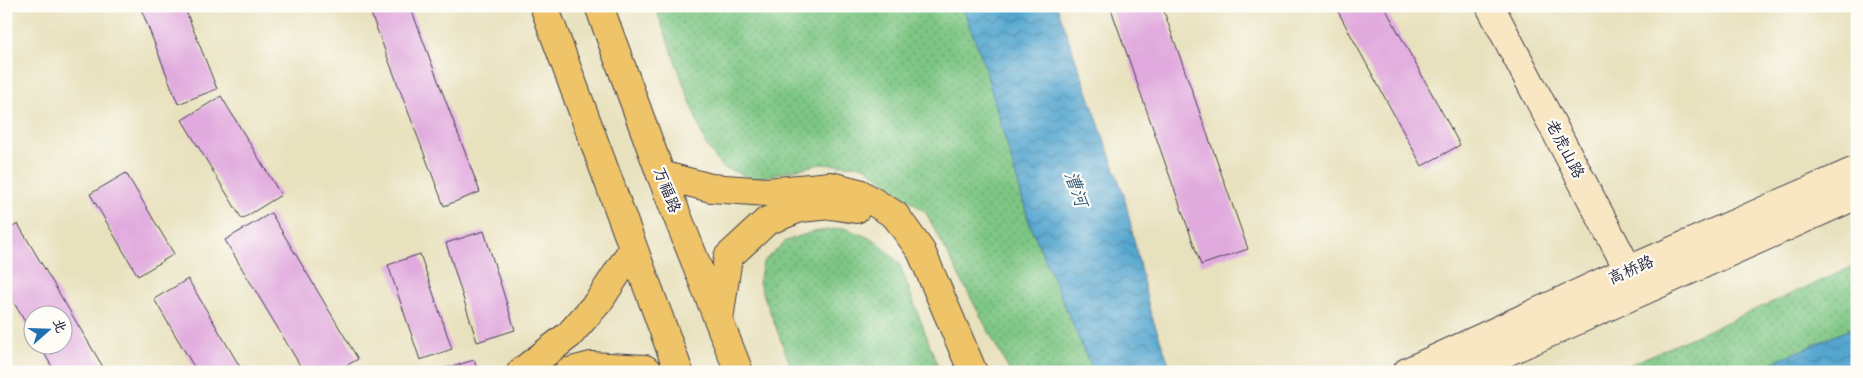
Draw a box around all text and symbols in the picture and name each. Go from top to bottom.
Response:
street label: 老虎山路 [1540,116,1590,182]
street label: 万福路 [648,164,686,216]
water label: 漕河 [1058,168,1095,213]
street label: 高桥路 [1605,250,1657,290]
north arrow [22,306,72,356]
text: 北 [47,316,71,336]

